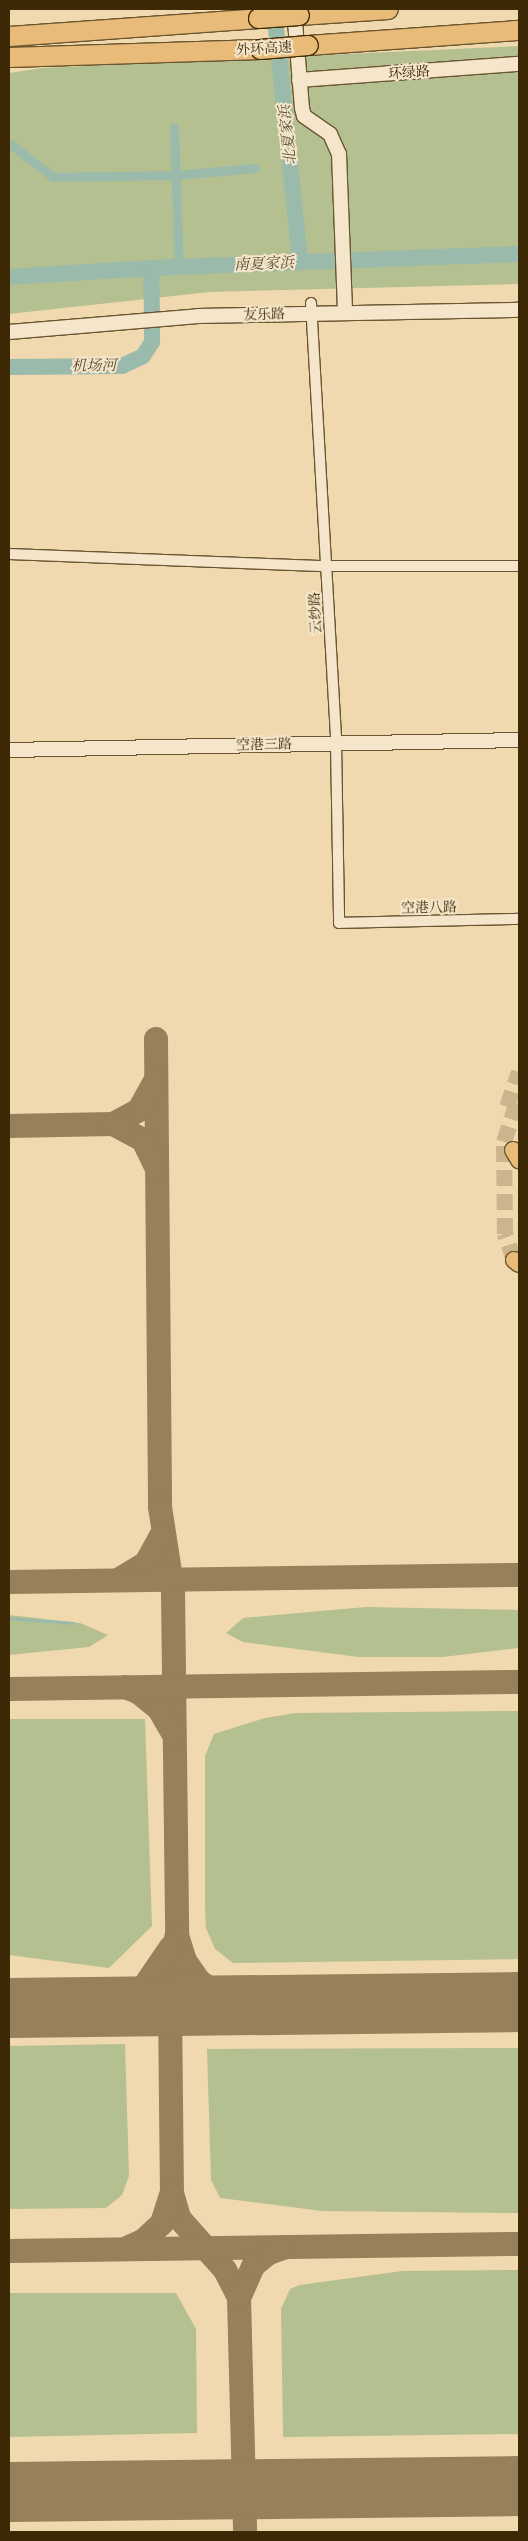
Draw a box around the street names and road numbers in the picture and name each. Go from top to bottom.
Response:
street label: 外环高速 [236,38,292,58]
street label: 环绿路 [387,62,431,82]
street label: 友乐路 [243,305,285,323]
street label: 云纱路 [306,592,324,634]
street label: 空港三路 [236,735,292,753]
street label: 空港八路 [401,898,457,916]

